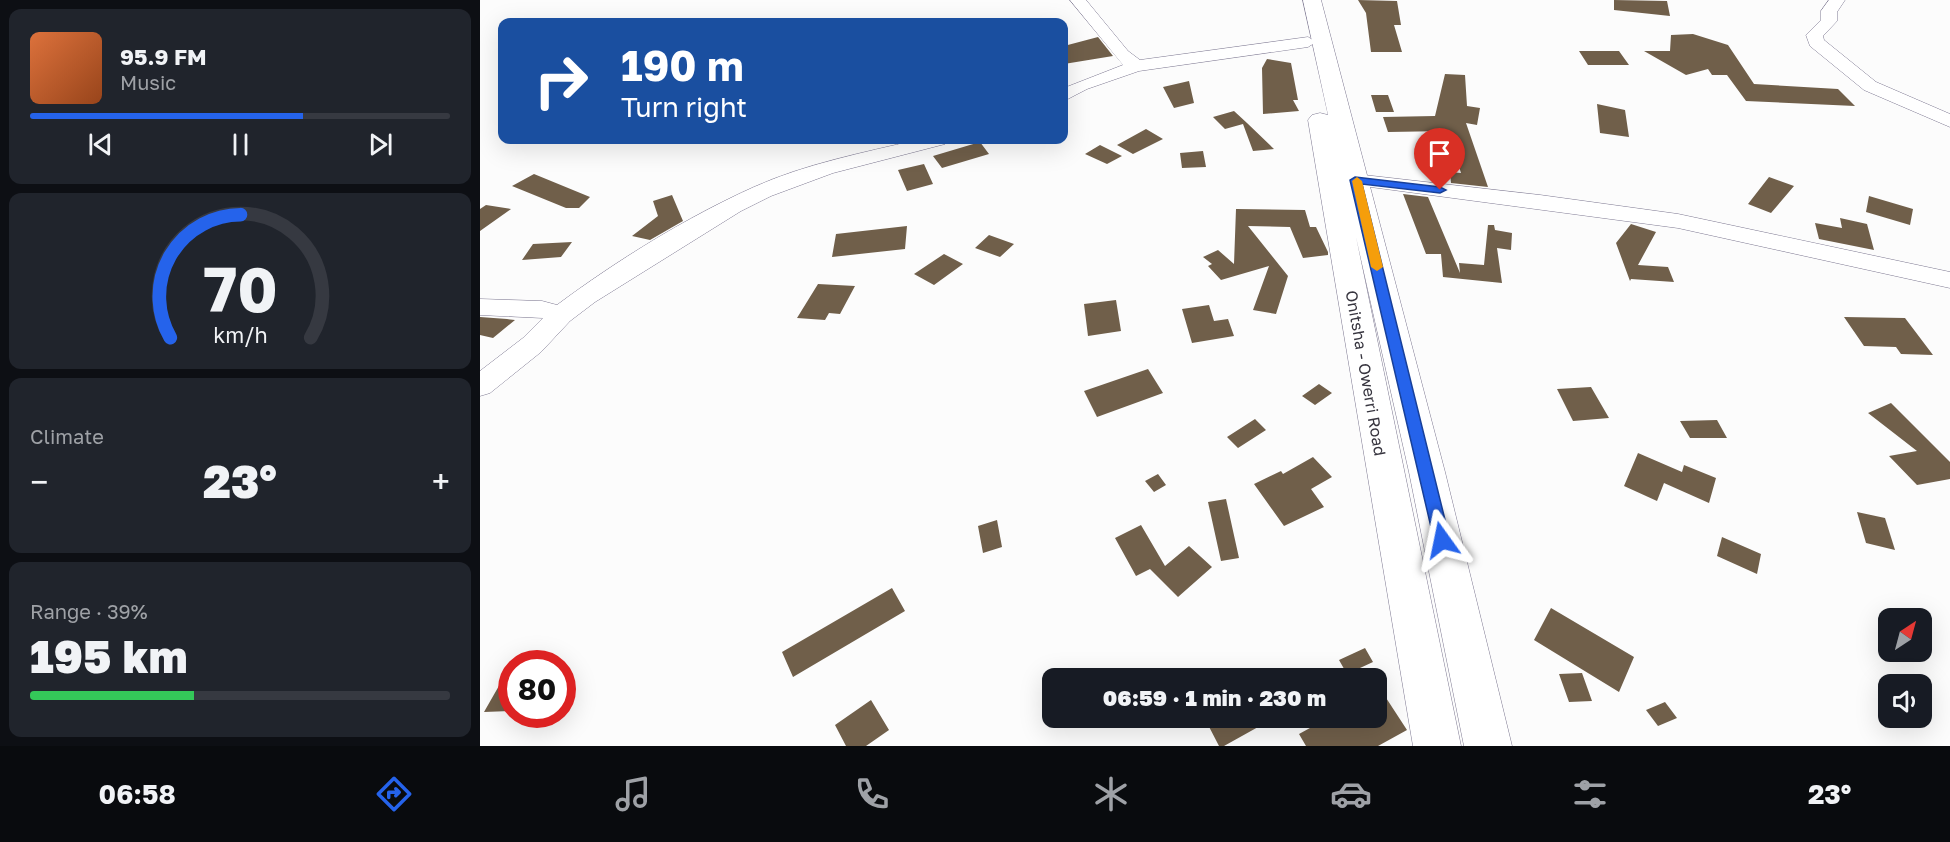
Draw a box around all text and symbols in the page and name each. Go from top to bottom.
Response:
text: 190 m [621,40,744,90]
icon: right [522,42,600,120]
text: 95.9 FM [120,43,207,70]
text: Music [120,70,176,94]
text: Turn right [621,91,747,123]
icon: previous [84,128,117,161]
icon: pause [224,128,257,161]
icon: next [364,128,397,161]
pin [1414,128,1465,190]
icon: arrive [1423,137,1456,170]
text: 70 [203,251,277,326]
street label: Onitsha - Owerri Road [1342,289,1390,457]
text: km/h [213,322,267,348]
text: Climate [30,424,104,448]
text: 23° [203,454,277,508]
text: − [30,462,48,501]
text: + [432,462,450,501]
position arrow [1410,508,1474,572]
text: Range · 39% [30,599,148,623]
north arrow [1878,608,1932,662]
map controls [1878,608,1932,728]
text: 195 km [30,629,188,683]
speed limit sign: 80 [498,650,576,728]
button: sound [1878,674,1932,728]
text: 06:59 · 1 min · 230 m [1103,684,1326,711]
icon: directions [373,773,415,815]
icon: music [612,773,654,815]
icon: phone [851,773,893,815]
icon: climate [1090,773,1132,815]
icon: car [1330,773,1372,815]
icon: filters [1569,773,1611,815]
text: 06:58 [99,778,176,810]
text: 23° [1808,778,1851,810]

